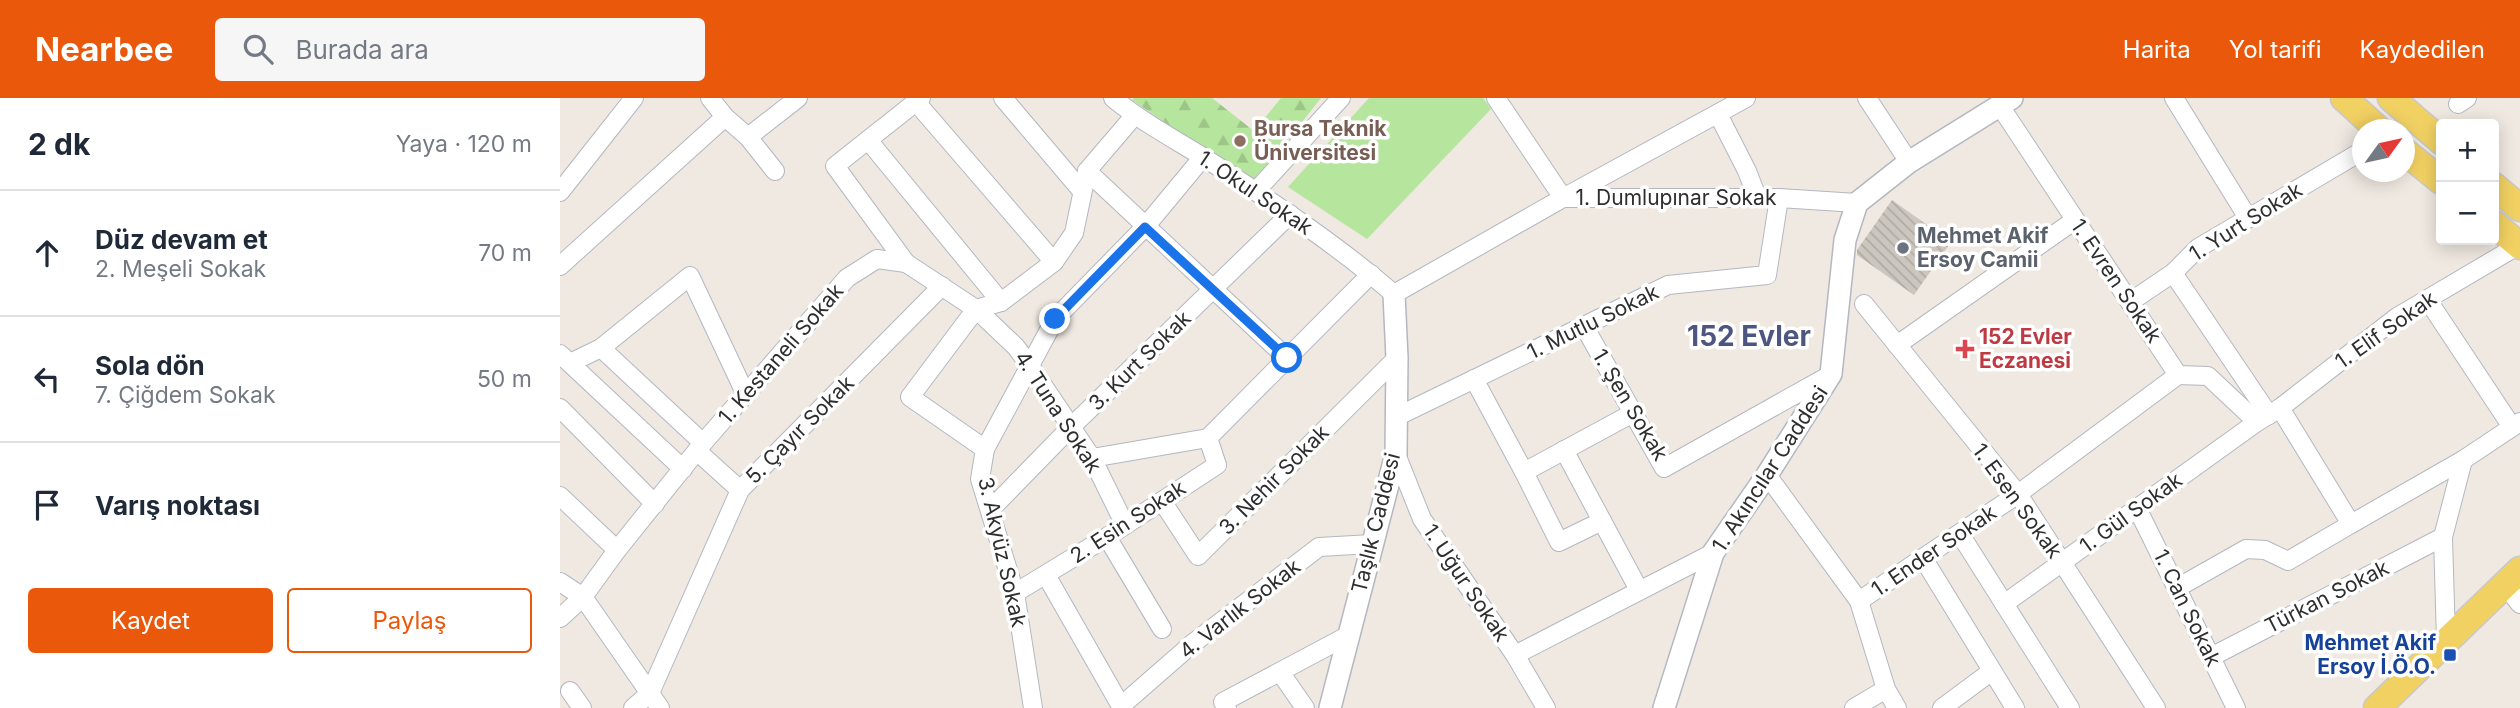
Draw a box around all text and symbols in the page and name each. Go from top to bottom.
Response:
search box [215,18,705,81]
text: Nearbee [35,29,173,69]
icon: search [239,30,277,68]
text: Burada ara [295,34,429,65]
text: Harita [2123,35,2191,64]
text: Yol tarifi [2229,35,2322,64]
text: Kaydedilen [2360,35,2485,64]
place label: Bursa Teknik Üniversitesi [1254,116,1387,165]
north arrow [2352,119,2415,182]
map controls [2436,119,2499,245]
button: + [2436,119,2499,182]
text: 2 dk [28,126,90,162]
text: Yaya · 120 m [396,130,532,158]
marker: Bursa Teknik Üniversitesi [1232,133,1248,149]
street label: 1. Okul Sokak [1193,145,1318,240]
street label: 1. Yurt Sokak [2185,177,2307,266]
button: − [2436,182,2499,245]
street label: 1. Dumlupınar Sokak [1576,185,1777,210]
street label: 1. Evren Sokak [2066,214,2167,348]
place label: Mehmet Akif Ersoy Camii [1917,223,2049,272]
text: Düz devam et [95,224,268,255]
icon: ahead [28,234,66,272]
text: 70 m [478,239,532,267]
marker: Mehmet Akif Ersoy Camii [1895,240,1911,256]
text: 2. Meşeli Sokak [95,255,266,283]
street label: 1. Kestaneli Sokak [713,278,849,429]
street label: 1. Mutlu Sokak [1523,279,1663,364]
street label: 1. Elif Sokak [2330,285,2442,374]
route end [1039,303,1070,334]
street label: 3. Kurt Sokak [1083,305,1196,416]
district label: 152 Evler [1687,319,1811,353]
place label: 152 Evler Eczanesi [1979,324,2072,373]
marker: 152 Evler Eczanesi [1957,341,1973,357]
route start [1271,342,1302,373]
street label: 1. Şen Sokak [1587,345,1674,465]
street label: 4. Tuna Sokak [1010,346,1107,478]
text: Sola dön [95,350,205,381]
icon: left [28,360,66,398]
text: 50 m [477,365,532,393]
street label: 5. Çayır Sokak [740,370,859,489]
text: 7. Çiğdem Sokak [95,381,276,409]
street label: 1. Akıncılar Caddesi [1707,381,1833,556]
street label: 3. Nehir Sokak [1214,419,1334,540]
street label: 1. Esen Sokak [1967,438,2068,563]
street label: Taşlık Caddesi [1346,450,1405,596]
street label: 1. Gül Sokak [2075,467,2187,558]
street label: 3. Akyüz Sokak [973,474,1032,630]
street label: 2. Esin Sokak [1065,475,1191,568]
icon: arrive [28,486,66,524]
text: Varış noktası [95,490,260,521]
street label: 1. Ender Sokak [1866,499,2001,602]
street label: 1. Uğur Sokak [1418,519,1515,647]
street label: 1. Can Sokak [2148,545,2227,671]
street label: 4. Varlık Sokak [1174,553,1306,664]
street label: Türkan Sokak [2261,554,2393,638]
button: Kaydet [28,588,273,653]
button: Paylaş [287,588,532,653]
place label: Mehmet Akif Ersoy İ.Ö.O. [2305,630,2437,679]
marker: Mehmet Akif Ersoy İ.Ö.O. [2442,647,2458,663]

